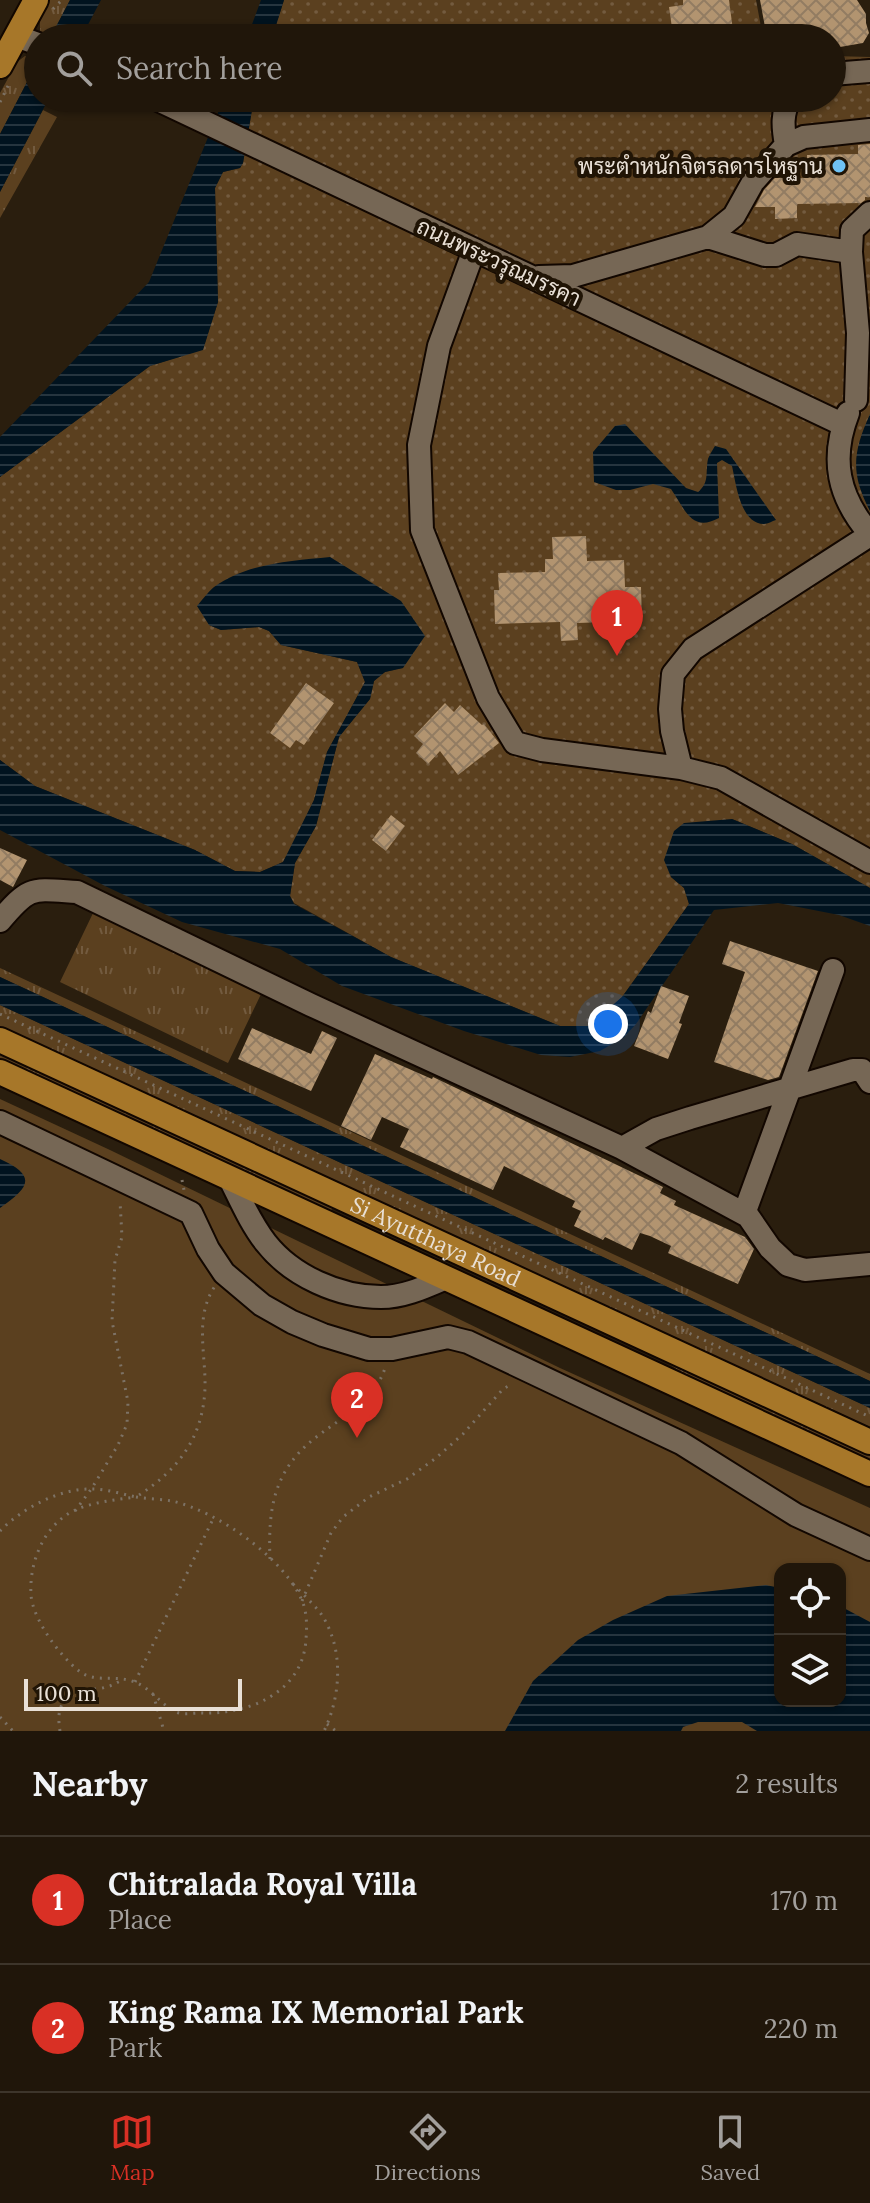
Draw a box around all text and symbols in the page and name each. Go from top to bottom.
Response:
search box [24,24,846,112]
icon: search [52,46,96,90]
text: Search here [116,49,283,87]
place label: พระตำหนักจิตรลดารโหฐาน [578,152,823,182]
marker: พระตำหนักจิตรลดารโหฐาน [830,157,848,175]
street label: ถนนพระวรุณมรรคา [412,212,586,314]
pin: 1 [591,590,643,656]
your location [588,1004,628,1044]
street label: Si Ayutthaya Road [346,1190,525,1293]
pin: 2 [331,1372,383,1438]
map controls [774,1563,846,1707]
button: locate [774,1563,846,1635]
button: layers [774,1635,846,1707]
scale bar [24,1675,242,1711]
text: 100 m [36,1679,97,1707]
text: Nearby [32,1762,148,1805]
text: 2 results [735,1767,838,1800]
text: Chitralada Royal Villa [108,1865,417,1903]
text: 1 [53,1884,63,1917]
text: 170 m [770,1884,838,1917]
text: Place [108,1903,172,1936]
text: King Rama IX Memorial Park [108,1993,524,2031]
text: 2 [51,2012,65,2045]
text: 220 m [764,2012,838,2045]
text: Park [108,2031,162,2064]
tab: Map [110,2110,155,2186]
tab: Directions [374,2110,481,2186]
tab: Saved [701,2110,760,2186]

